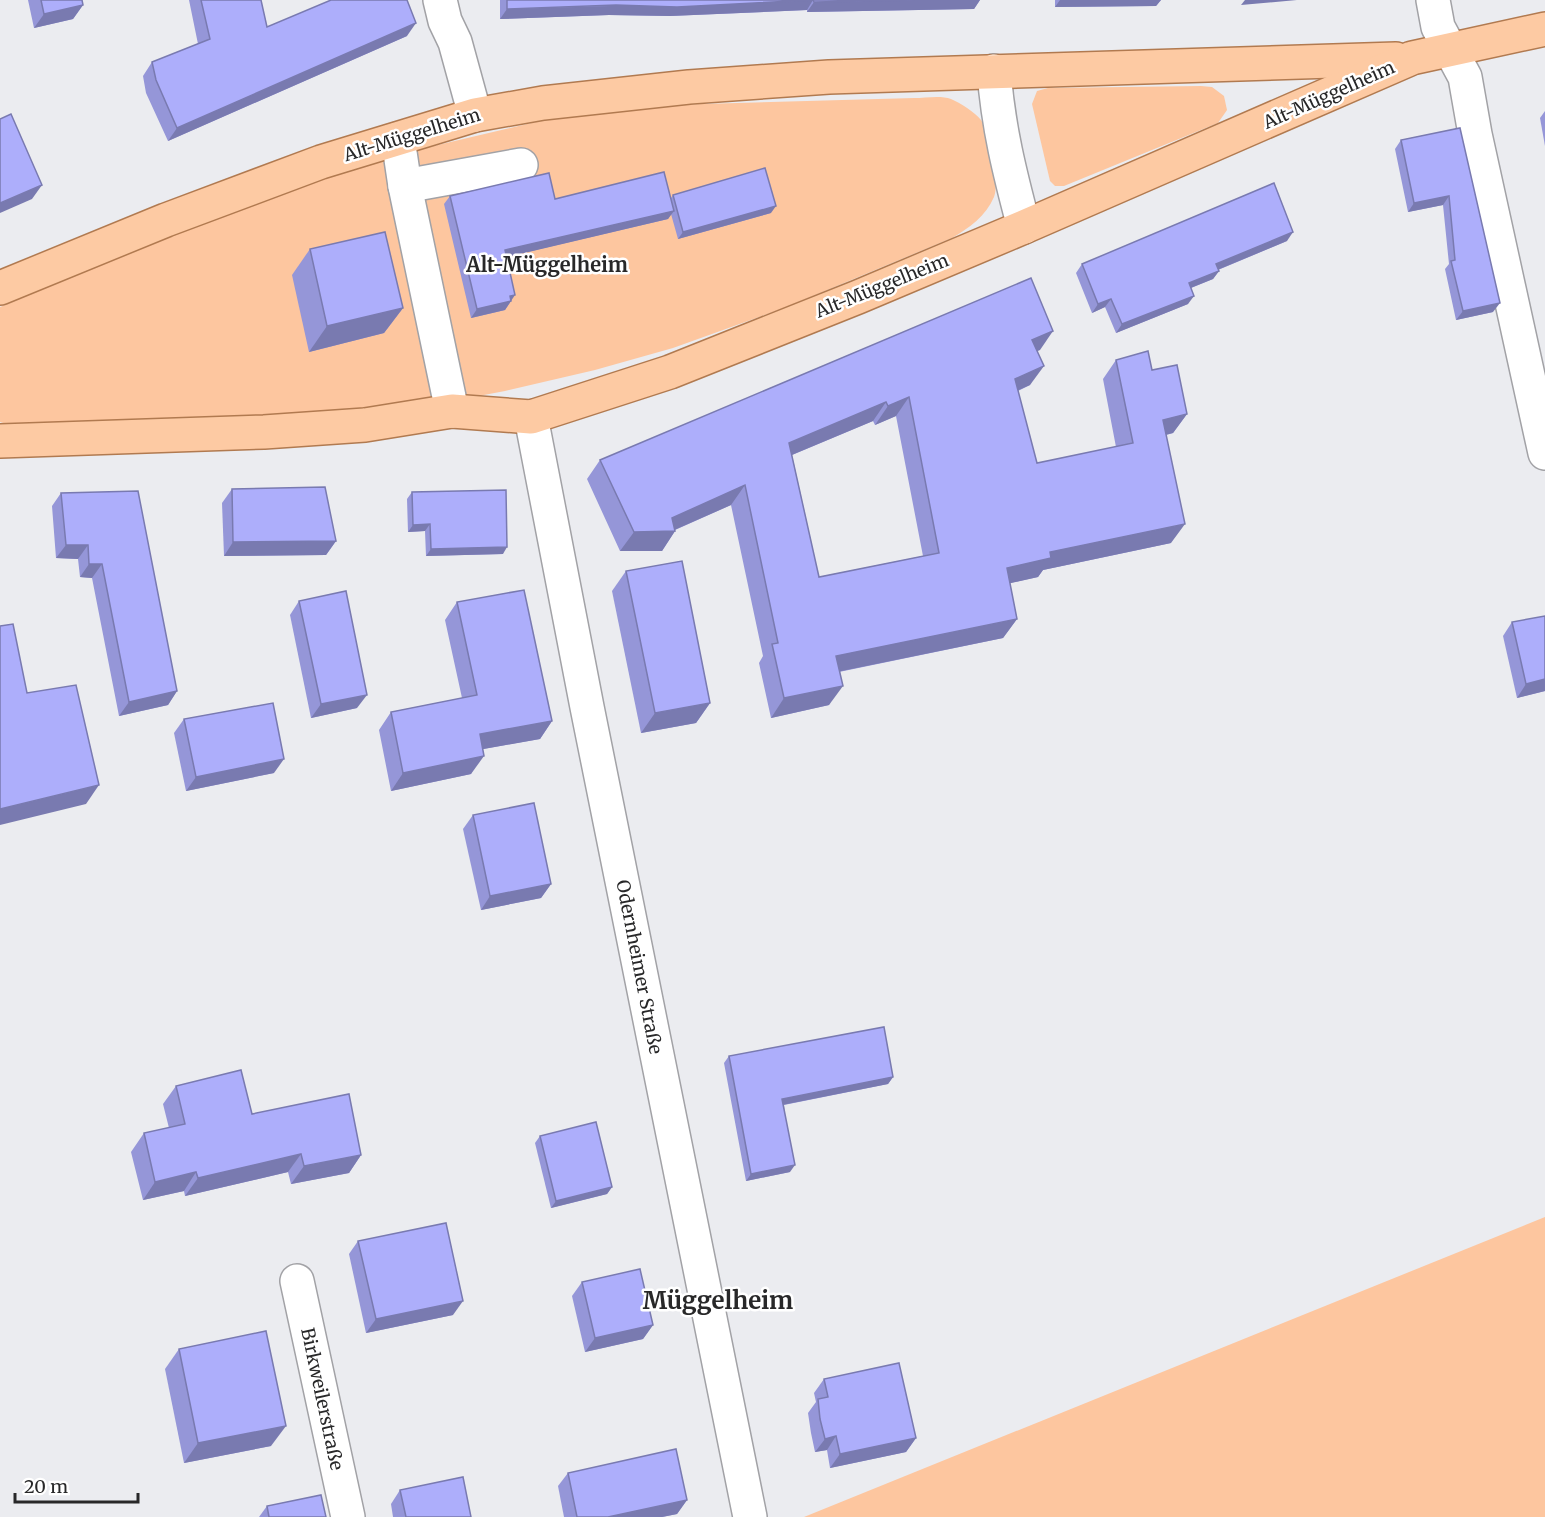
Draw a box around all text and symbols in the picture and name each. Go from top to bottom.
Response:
street label: Alt-Müggelheim [1258,55,1398,134]
street label: Alt-Müggelheim [340,103,483,167]
street label: Alt-Müggelheim [811,248,952,323]
district label: Alt-Müggelheim [465,252,628,277]
street label: Odernheimer Straße [611,878,668,1056]
district label: Müggelheim [643,1285,793,1316]
street label: Birkweilerstraße [296,1326,349,1472]
scale bar [15,1466,138,1504]
text: 20 m [24,1475,68,1498]

